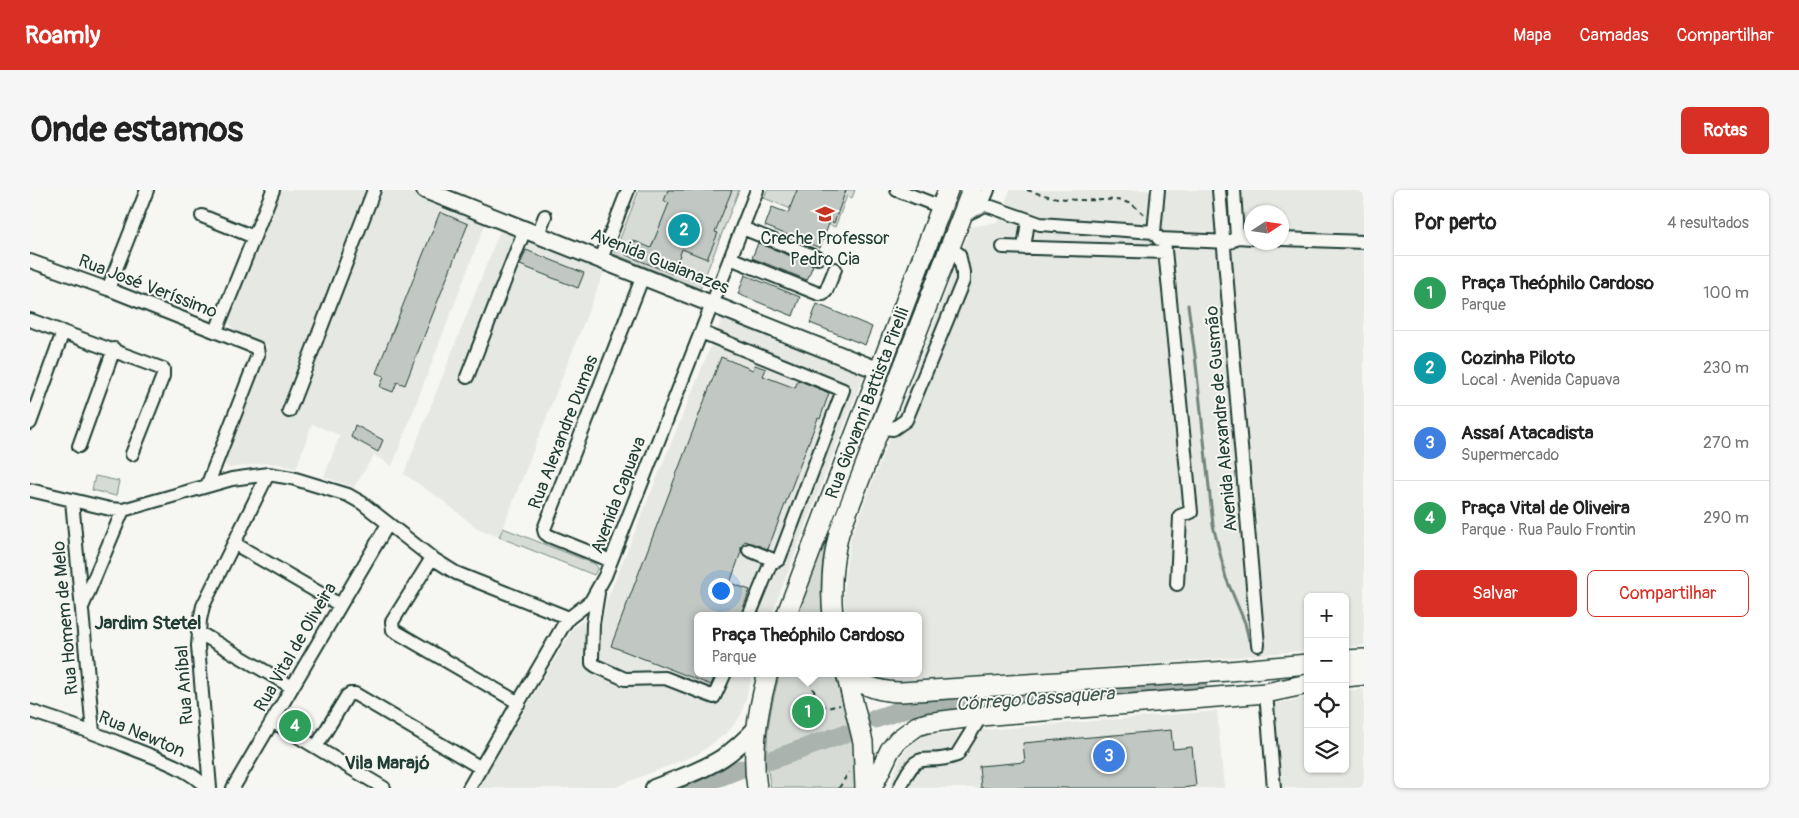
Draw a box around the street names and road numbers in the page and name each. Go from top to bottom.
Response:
street label: Avenida Guaianazes [587,223,732,300]
street label: Rua José Veríssimo [75,249,221,324]
street label: Rua Giovanni Battista Pirelli [820,304,915,502]
street label: Avenida Alexandre de Gusmão [1200,305,1243,533]
street label: Rua Alexandre Dumas [523,352,603,512]
street label: Avenida Capuava [586,433,651,557]
street label: Rua Homem de Melo [47,540,84,696]
street label: Rua Vital de Oliveira [249,578,342,716]
street label: Rua Aníbal [170,644,199,726]
street label: Rua Newton [95,706,189,763]

